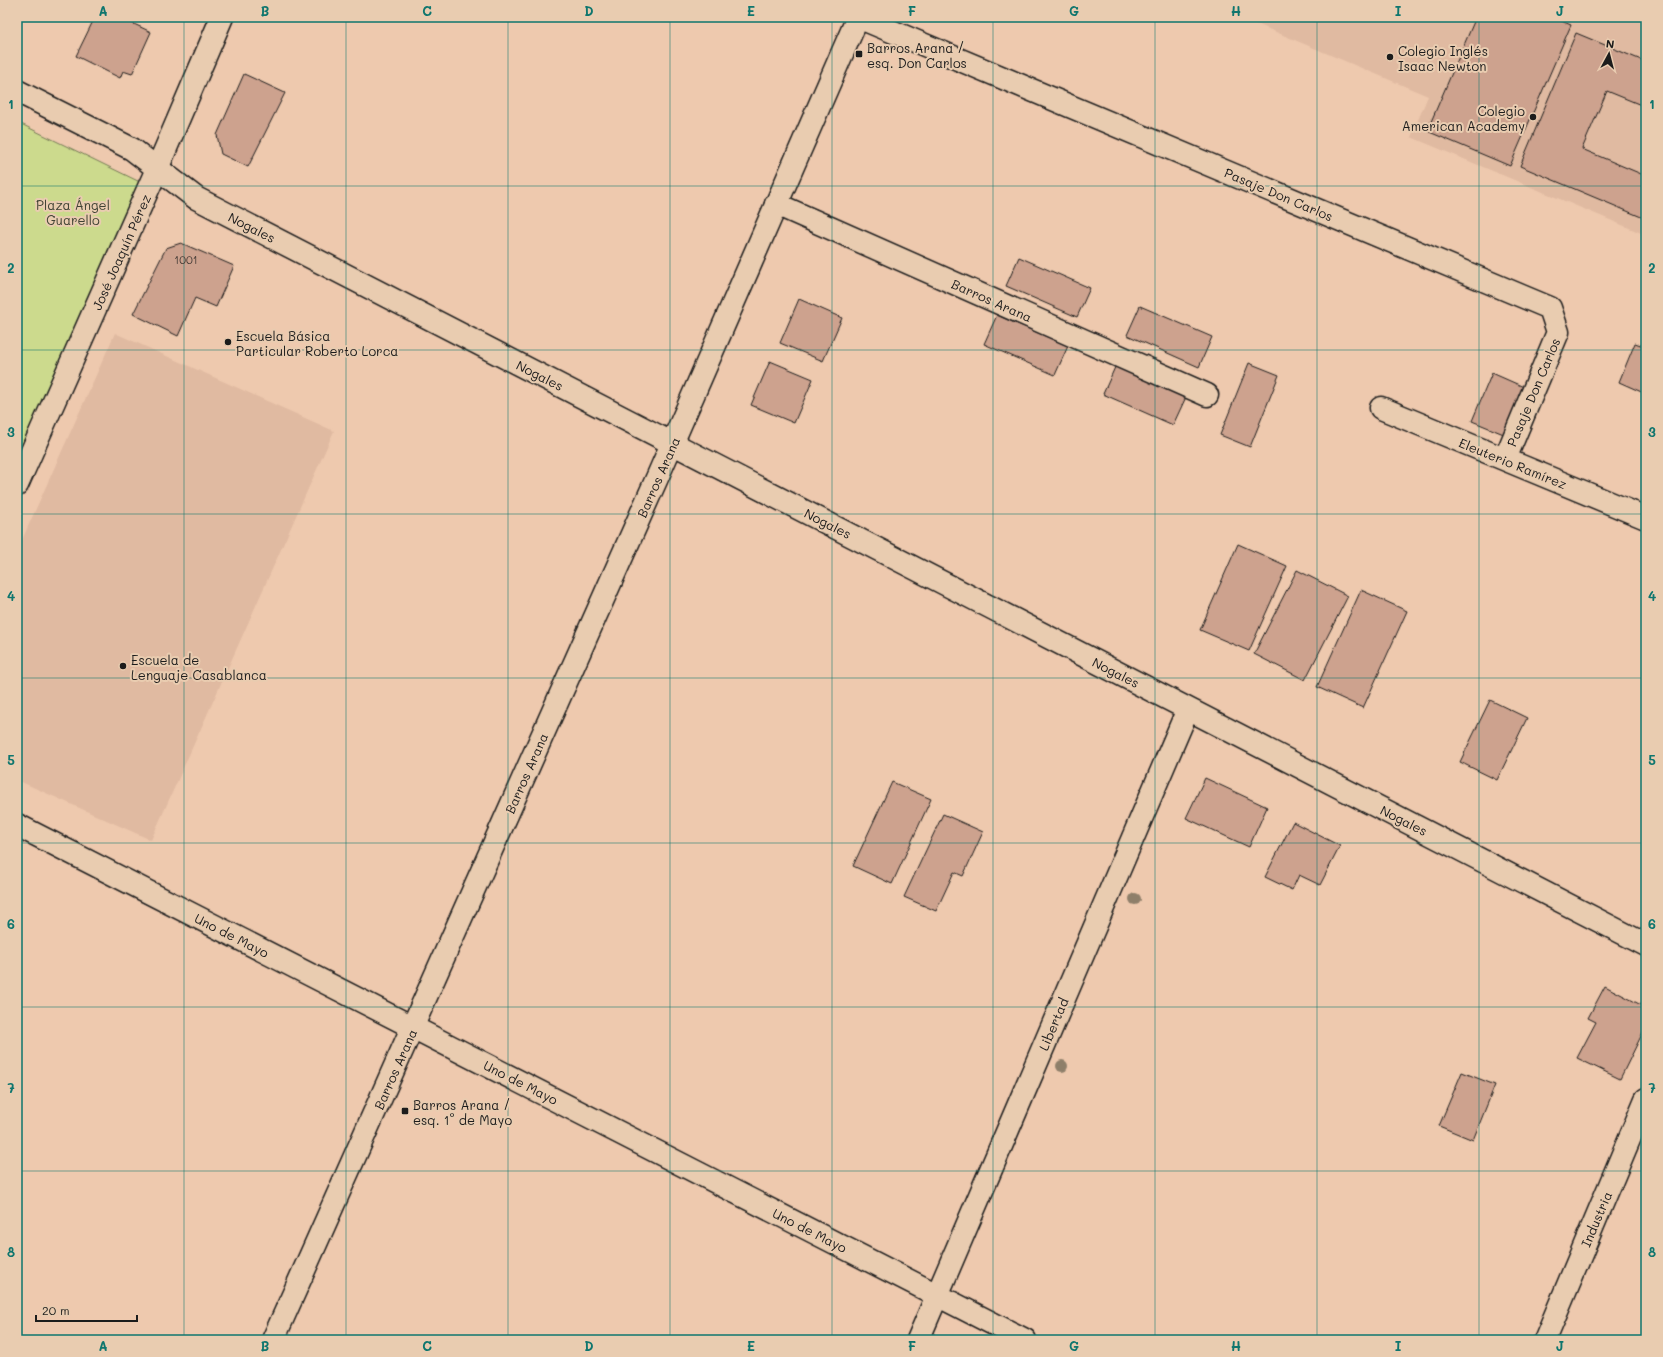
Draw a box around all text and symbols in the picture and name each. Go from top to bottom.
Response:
text: A [98,2,108,19]
text: B [261,2,270,19]
text: C [422,2,432,19]
text: D [584,2,594,19]
text: E [747,2,755,19]
text: F [908,2,916,19]
text: G [1069,2,1079,19]
text: H [1231,2,1241,19]
text: I [1395,2,1402,19]
text: J [1556,2,1564,19]
north arrow [1589,34,1629,74]
text: N [1605,36,1615,52]
place label: Barros Arana / esq. Don Carlos [867,39,967,71]
place label: Colegio Inglés Isaac Newton [1398,42,1488,74]
marker: Barros Arana / esq. Don Carlos [854,49,864,59]
marker: Colegio Inglés Isaac Newton [1385,52,1395,62]
text: 1 [8,95,14,112]
text: 1 [1649,95,1655,112]
place label: Colegio American Academy [1402,102,1525,134]
marker: Colegio American Academy [1528,112,1538,122]
street label: Pasaje Don Carlos [1222,163,1336,225]
street label: José Joaquín Pérez [88,191,154,313]
park label: Plaza Ángel Guarello [36,196,110,228]
street label: Nogales [226,208,278,246]
house number: 1001 [174,252,198,267]
text: 2 [7,259,15,276]
text: 2 [1648,259,1656,276]
street label: Barros Arana [949,275,1035,325]
place label: Escuela Básica Particular Roberto Lorca [236,327,398,359]
street label: Pasaje Don Carlos [1502,335,1564,449]
marker: Escuela Básica Particular Roberto Lorca [223,337,233,347]
street label: Nogales [514,356,566,394]
text: 3 [7,423,15,440]
text: 3 [1648,423,1656,440]
street label: Barros Arana [633,434,683,520]
street label: Eleuterio Ramírez [1457,434,1569,492]
street label: Nogales [802,504,854,542]
text: 4 [7,587,15,604]
text: 4 [1648,587,1656,604]
place label: Escuela de Lenguaje Casablanca [131,651,267,683]
street label: Nogales [1090,653,1142,691]
marker: Escuela de Lenguaje Casablanca [118,661,128,671]
street label: Barros Arana [501,730,551,816]
text: 5 [7,751,15,768]
text: 5 [1648,751,1656,768]
street label: Nogales [1378,801,1430,839]
street label: Uno de Mayo [192,909,272,961]
text: 6 [7,915,15,932]
text: 6 [1648,915,1656,932]
street label: Libertad [1034,995,1072,1053]
street label: Barros Arana [370,1026,420,1112]
street label: Uno de Mayo [481,1056,561,1108]
text: 7 [7,1079,15,1096]
text: 7 [1648,1079,1656,1096]
place label: Barros Arana / esq. 1° de Mayo [413,1096,512,1128]
marker: Barros Arana / esq. 1° de Mayo [400,1106,410,1116]
street label: Industria [1577,1189,1615,1249]
street label: Uno de Mayo [770,1204,850,1256]
text: 8 [7,1243,15,1260]
text: 8 [1648,1243,1656,1260]
scale bar [36,1297,137,1323]
text: 20 m [42,1302,70,1318]
text: A [98,1337,108,1354]
text: B [261,1337,270,1354]
text: C [422,1337,432,1354]
text: D [584,1337,594,1354]
text: E [747,1337,755,1354]
text: F [908,1337,916,1354]
text: G [1069,1337,1079,1354]
text: H [1231,1337,1241,1354]
text: I [1395,1337,1402,1354]
text: J [1556,1337,1564,1354]

